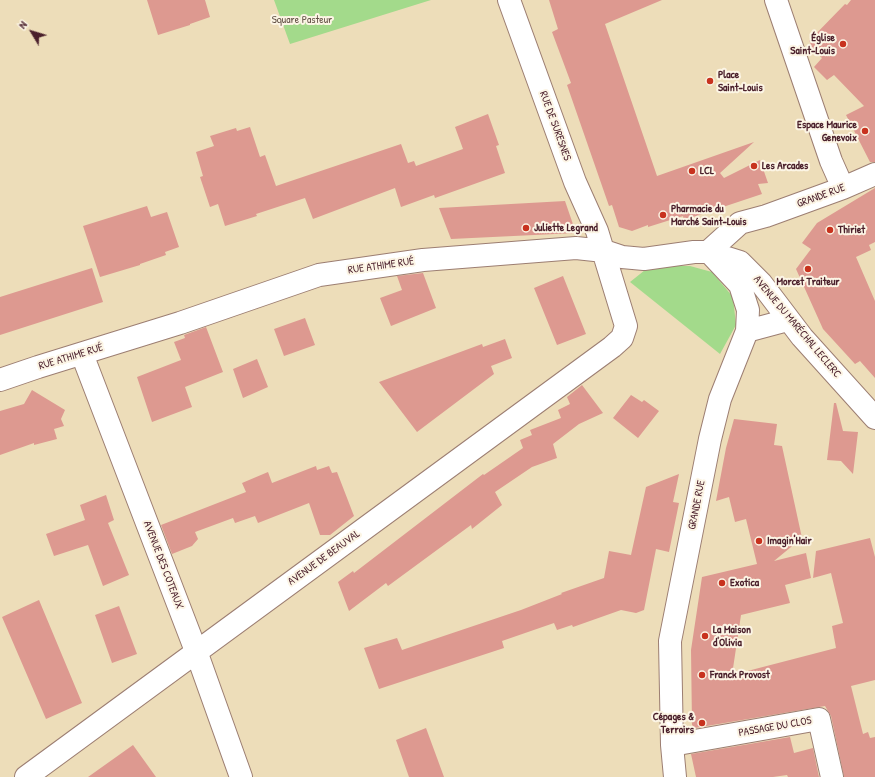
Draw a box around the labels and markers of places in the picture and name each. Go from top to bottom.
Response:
place label: Église Saint-Louis [790,31,835,57]
marker: Église Saint-Louis [838,39,848,49]
place label: Place Saint-Louis [718,68,763,94]
marker: Place Saint-Louis [705,76,715,86]
place label: Espace Maurice Genevoix [797,118,857,144]
marker: Espace Maurice Genevoix [860,126,870,136]
place label: Les Arcades [762,159,808,173]
marker: Les Arcades [749,161,759,171]
place label: LCL [700,164,714,178]
marker: LCL [687,166,697,176]
place label: Pharmacie du Marché Saint-Louis [671,202,747,228]
marker: Pharmacie du Marché Saint-Louis [658,210,668,220]
place label: Juliette Legrand [534,221,598,235]
marker: Juliette Legrand [521,223,531,233]
place label: Thiriet [838,223,865,237]
marker: Thiriet [825,225,835,235]
marker: Morcet Traiteur [803,264,813,274]
place label: Morcet Traiteur [776,275,840,289]
place label: Imagin'Hair [767,534,812,548]
marker: Imagin'Hair [754,536,764,546]
place label: Exotica [730,576,759,590]
marker: Exotica [717,578,727,588]
place label: La Maison d'Olivia [713,623,751,649]
marker: La Maison d'Olivia [700,631,710,641]
place label: Franck Provost [710,668,770,682]
marker: Franck Provost [697,670,707,680]
place label: Cépages & Terroirs [653,710,694,736]
marker: Cépages & Terroirs [697,718,707,728]

